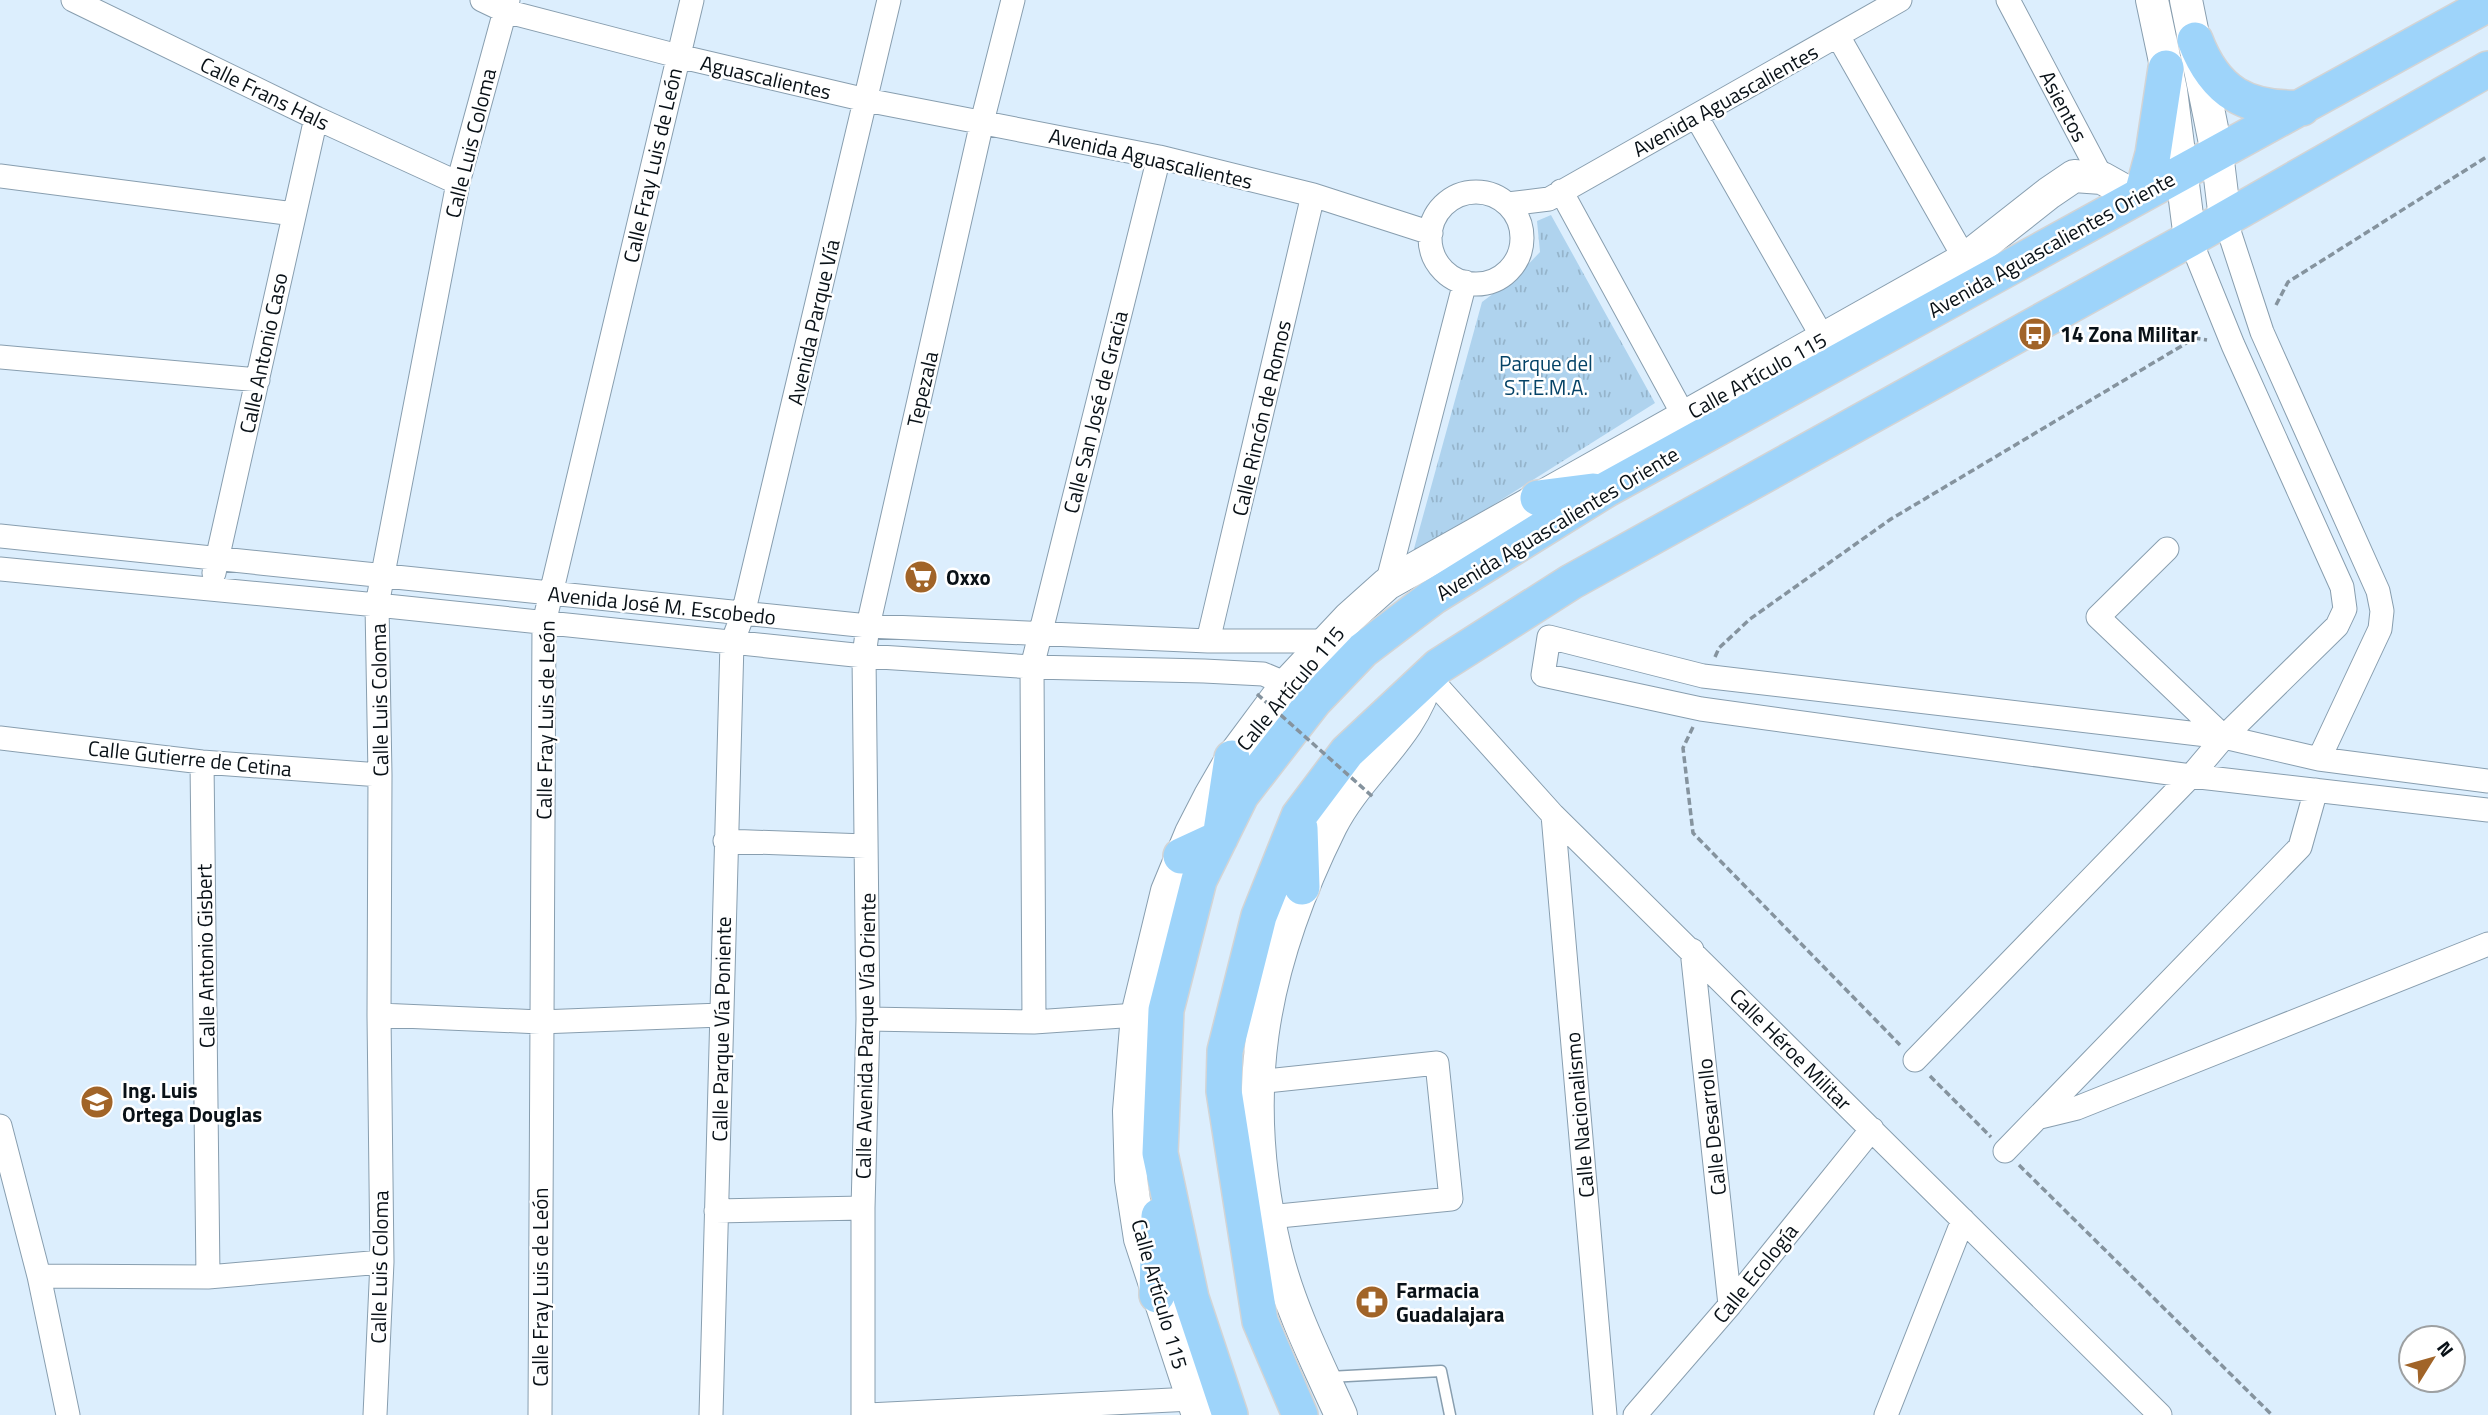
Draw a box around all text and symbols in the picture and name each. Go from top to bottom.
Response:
street label: Avenida Aguascalientes [1626,36,1824,164]
street label: Aguascalientes [697,46,835,108]
street label: Calle Frans Hals [195,48,335,138]
street label: Calle Luis Coloma [436,64,504,221]
street label: Calle Fray Luis de León [614,64,690,266]
street label: Asientos [2032,65,2096,147]
street label: Avenida Aguascalientes [1046,119,1256,197]
street label: Avenida Aguascalientes Oriente [1922,163,2180,325]
street label: Avenida Parque Vía [778,235,848,408]
street label: Calle Antonio Caso [230,270,296,436]
street label: Calle San José de Gracia [1054,307,1136,517]
bus stop icon: 14 Zona Militar [2016,315,2054,353]
street label: Calle Rincón de Romos [1223,317,1299,519]
place label: 14 Zona Militar [2060,318,2198,350]
street label: Calle Artículo 115 [1682,323,1832,427]
street label: Tepezala [898,347,946,430]
park label: Parque del S.T.E.M.A. [1499,347,1593,403]
street label: Avenida Aguascalientes Oriente [1430,438,1684,608]
supermarket icon: Oxxo [902,558,940,596]
place label: Oxxo [946,561,991,593]
street label: Avenida José M. Escobedo [546,577,778,633]
street label: Calle Artículo 115 [1228,618,1352,758]
street label: Calle Fray Luis de León [527,620,563,820]
street label: Calle Luis Coloma [362,623,396,777]
street label: Calle Gutierre de Cetina [86,731,294,785]
street label: Calle Antonio Gisbert [187,863,223,1048]
street label: Calle Avenida Parque Vía Oriente [847,893,883,1179]
street label: Calle Parque Vía Poniente [703,916,739,1142]
street label: Calle Héroe Militar [1722,980,1860,1118]
street label: Calle Nacionalismo [1556,1031,1602,1199]
street label: Calle Desarrollo [1688,1057,1734,1197]
place label: Ing. Luis Ortega Douglas [122,1074,262,1130]
school or university icon: Ing. Luis Ortega Douglas [78,1083,116,1121]
street label: Calle Fray Luis de León [524,1187,556,1387]
street label: Calle Luis Coloma [362,1190,396,1344]
street label: Calle Artículo 115 [1123,1215,1197,1373]
street label: Calle Ecología [1705,1216,1806,1330]
place label: Farmacia Guadalajara [1396,1274,1505,1330]
pharmacy icon: Farmacia Guadalajara [1353,1283,1391,1321]
north arrow [2397,1324,2467,1394]
text: N [2430,1334,2462,1362]

